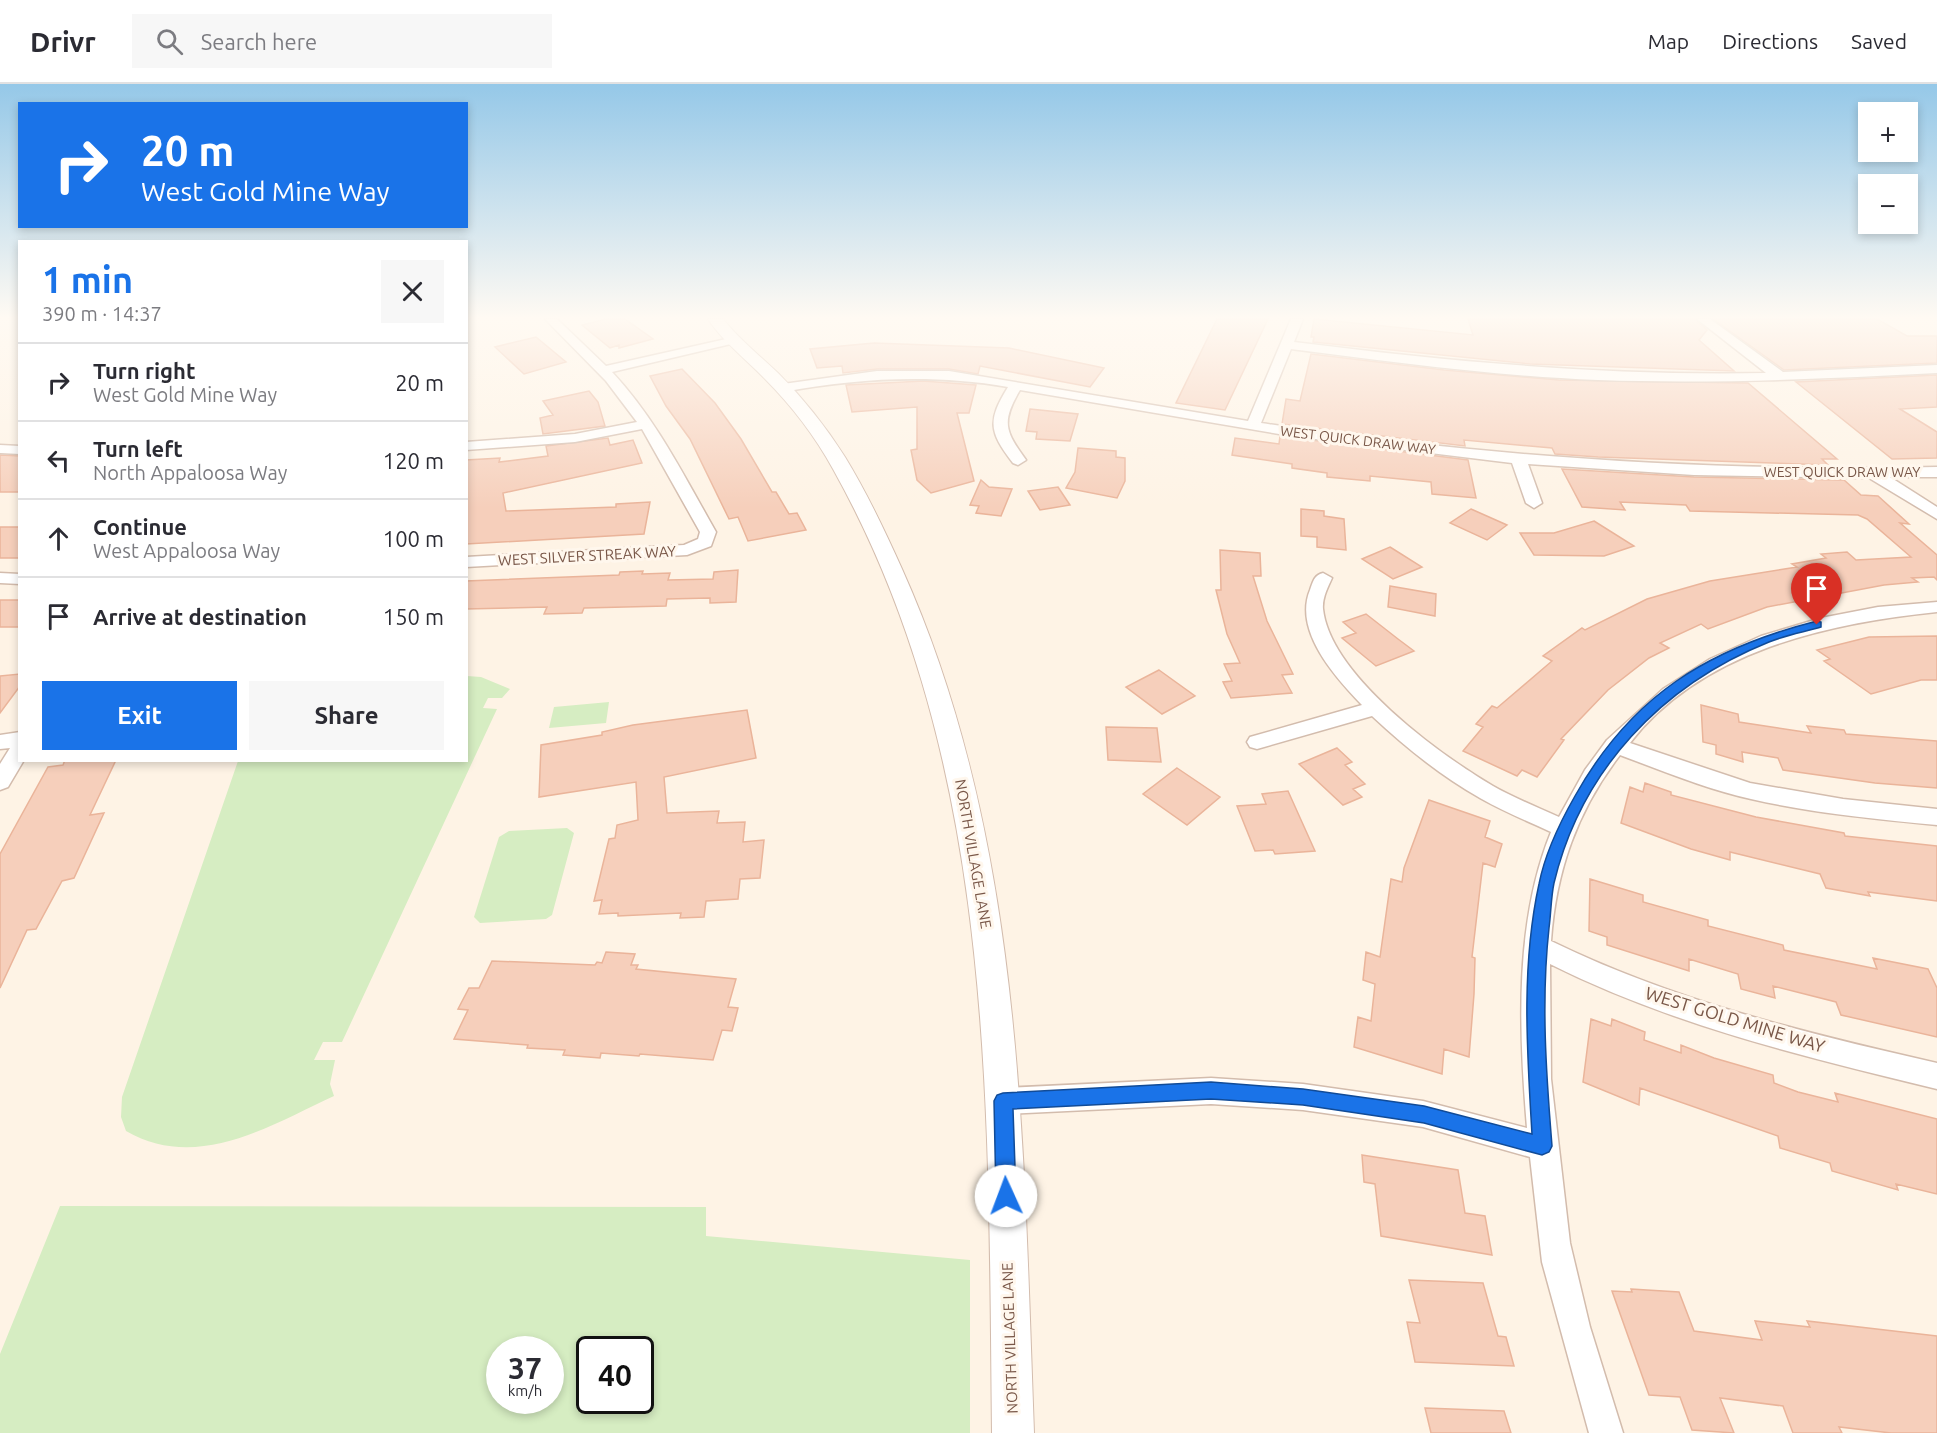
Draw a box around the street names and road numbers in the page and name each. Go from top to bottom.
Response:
street label: WEST QUICK DRAW WAY [1279,423,1437,457]
street label: WEST QUICK DRAW WAY [1764,464,1920,480]
street label: WEST SILVER STREAK WAY [498,542,677,569]
street label: NORTH VILLAGE LANE [952,778,995,930]
street label: WEST GOLD MINE WAY [1643,982,1828,1056]
street label: NORTH VILLAGE LANE [998,1262,1021,1414]

